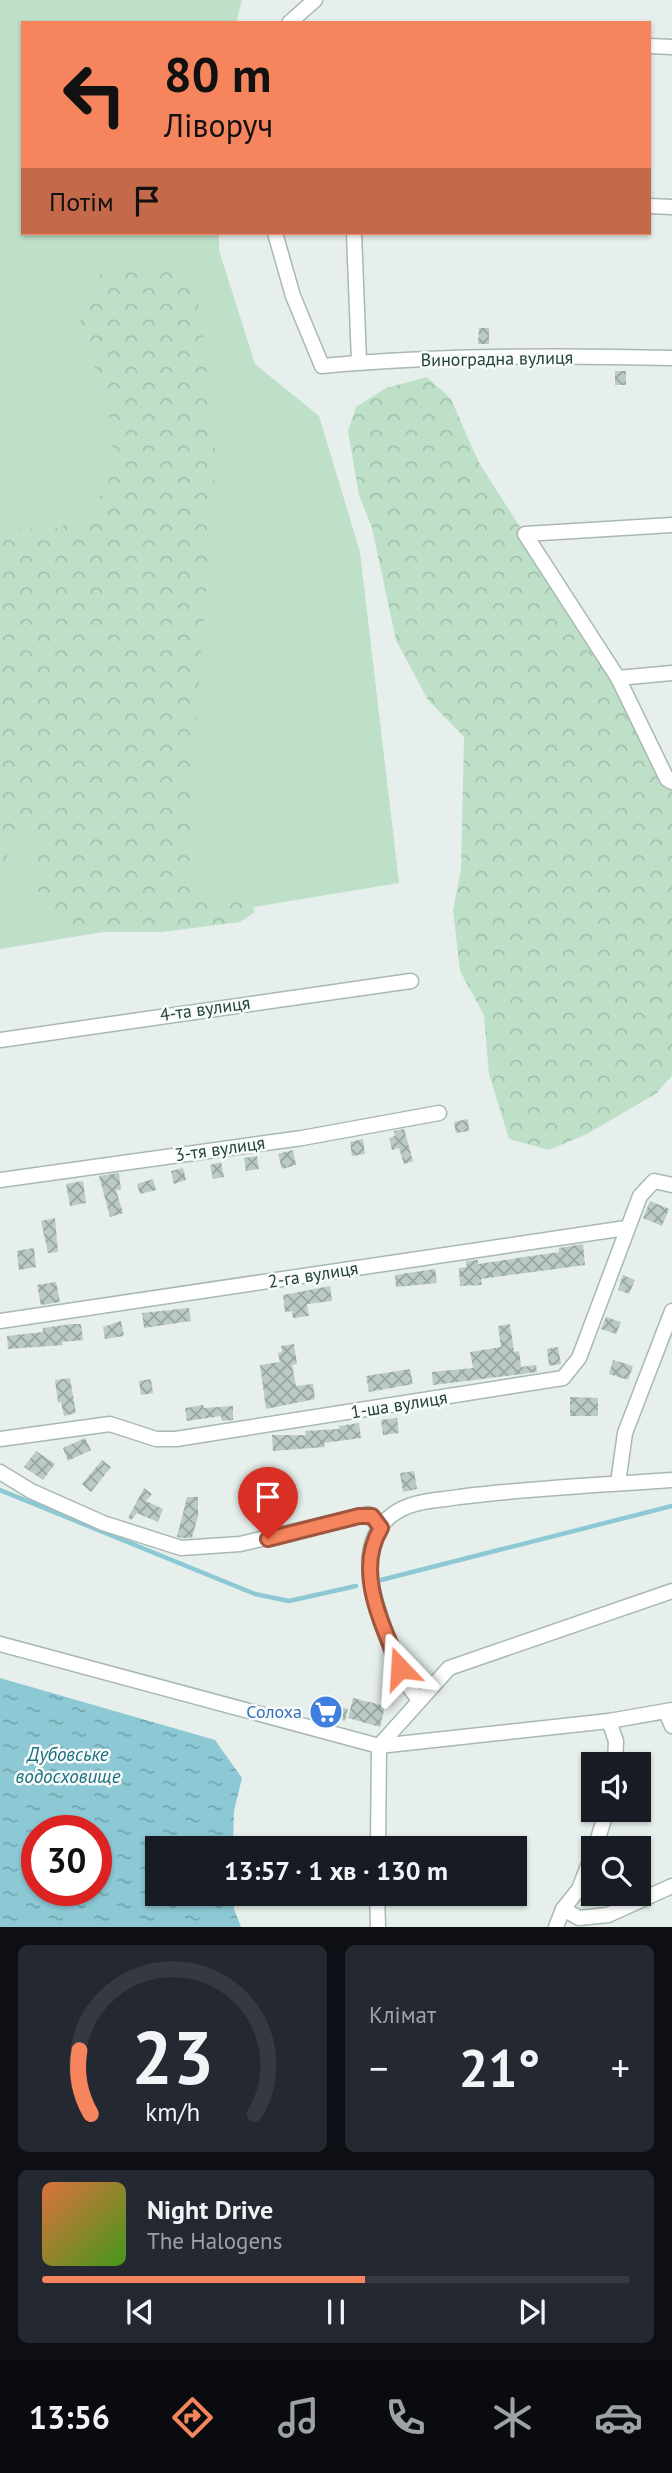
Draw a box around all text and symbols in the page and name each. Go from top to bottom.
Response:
text: 80 m [164,42,271,106]
icon: left [49,49,140,140]
text: Ліворуч [164,104,273,146]
icon: arrive [128,182,166,220]
text: Потім [49,185,114,218]
street label: Виноградна вулиця [420,346,573,371]
street label: 4-та вулиця [158,991,252,1026]
street label: 3-тя вулиця [173,1131,267,1166]
street label: 2-га вулиця [266,1256,360,1293]
street label: 1-ша вулиця [349,1386,449,1424]
pin [238,1467,298,1539]
icon: arrive [249,1478,287,1516]
position arrow [363,1631,437,1705]
supermarket icon: Солоха [307,1693,345,1731]
place label: Солоха [246,1700,302,1723]
water label: Дубовське водосховище [16,1742,121,1788]
map controls [581,1752,651,1906]
button: sound [581,1752,651,1822]
speed limit sign: 30 [21,1815,112,1906]
button: search [581,1836,651,1906]
text: 13:57 · 1 хв · 130 m [224,1854,448,1887]
text: Клімат [369,2000,436,2029]
text: 23 [131,2011,214,2105]
text: 21° [459,2034,540,2101]
text: − [369,2043,388,2092]
text: + [611,2043,630,2092]
text: km/h [145,2096,200,2128]
text: Night Drive [147,2193,273,2226]
text: The Halogens [147,2226,282,2255]
icon: previous [121,2293,159,2331]
icon: pause [317,2293,355,2331]
icon: next [513,2293,551,2331]
icon: directions [168,2393,217,2442]
icon: music [274,2393,323,2442]
icon: phone [381,2393,430,2442]
icon: climate [488,2393,537,2442]
icon: car [594,2393,643,2442]
text: 13:56 [29,2396,110,2438]

